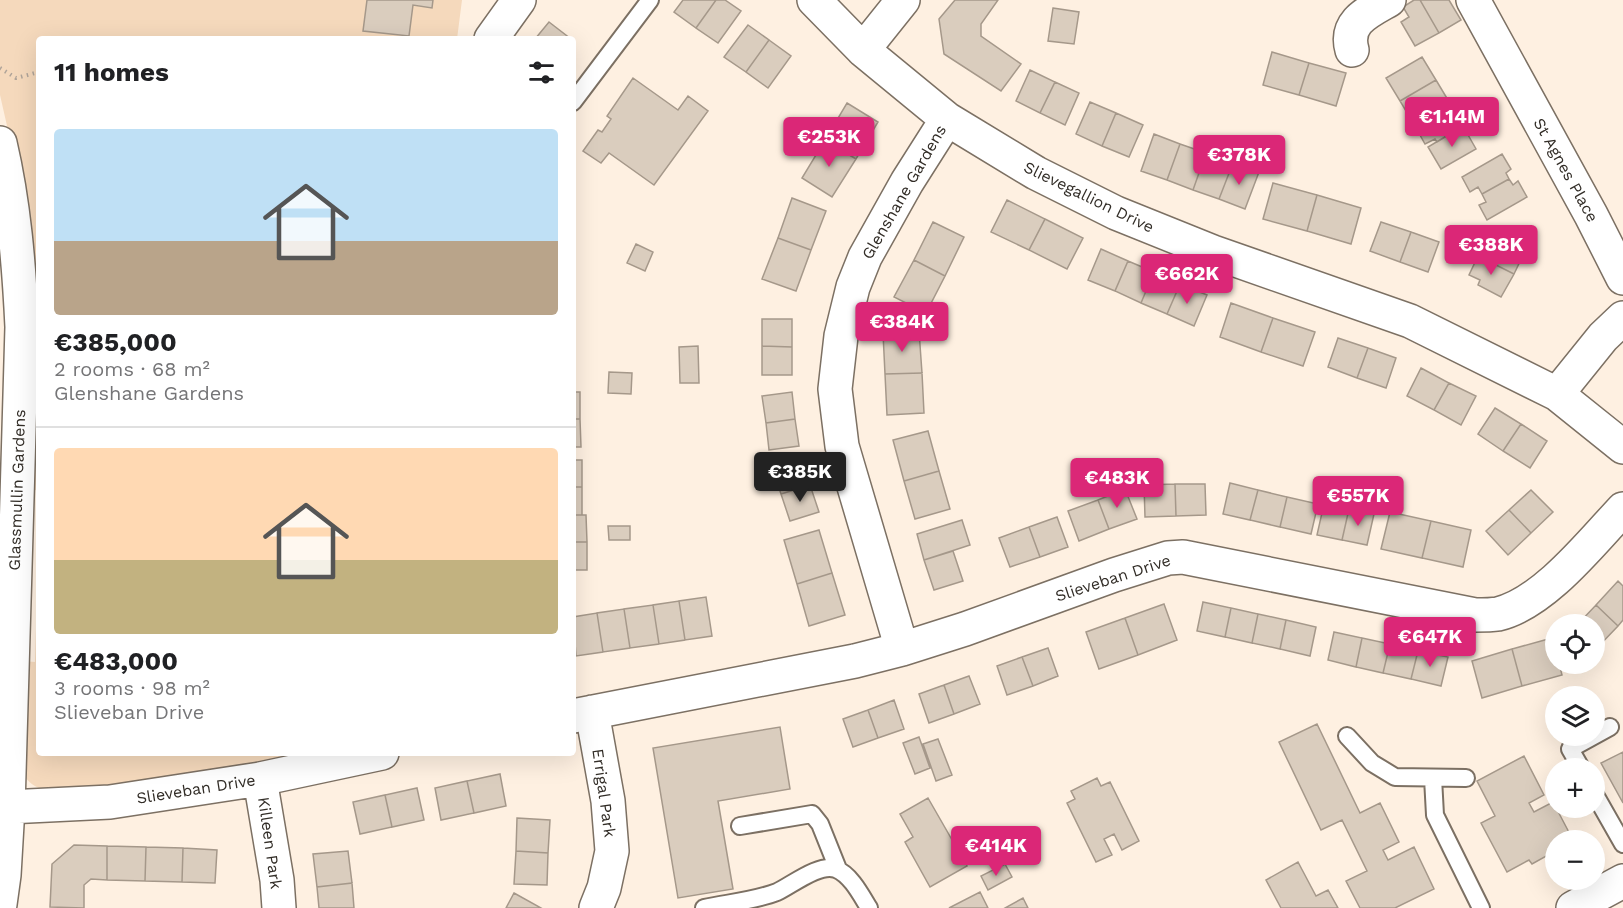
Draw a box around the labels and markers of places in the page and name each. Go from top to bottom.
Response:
pin: €1.14M [1403,97,1501,148]
pin: €253K [787,117,871,168]
pin: €378K [1197,135,1281,186]
pin: €388K [1449,225,1533,276]
pin: €662K [1145,254,1229,305]
pin: €384K [860,302,944,353]
pin: €385K [758,452,842,503]
pin: €483K [1075,458,1159,509]
pin: €557K [1316,476,1400,527]
pin: €647K [1388,617,1472,668]
pin: €414K [954,826,1038,877]

